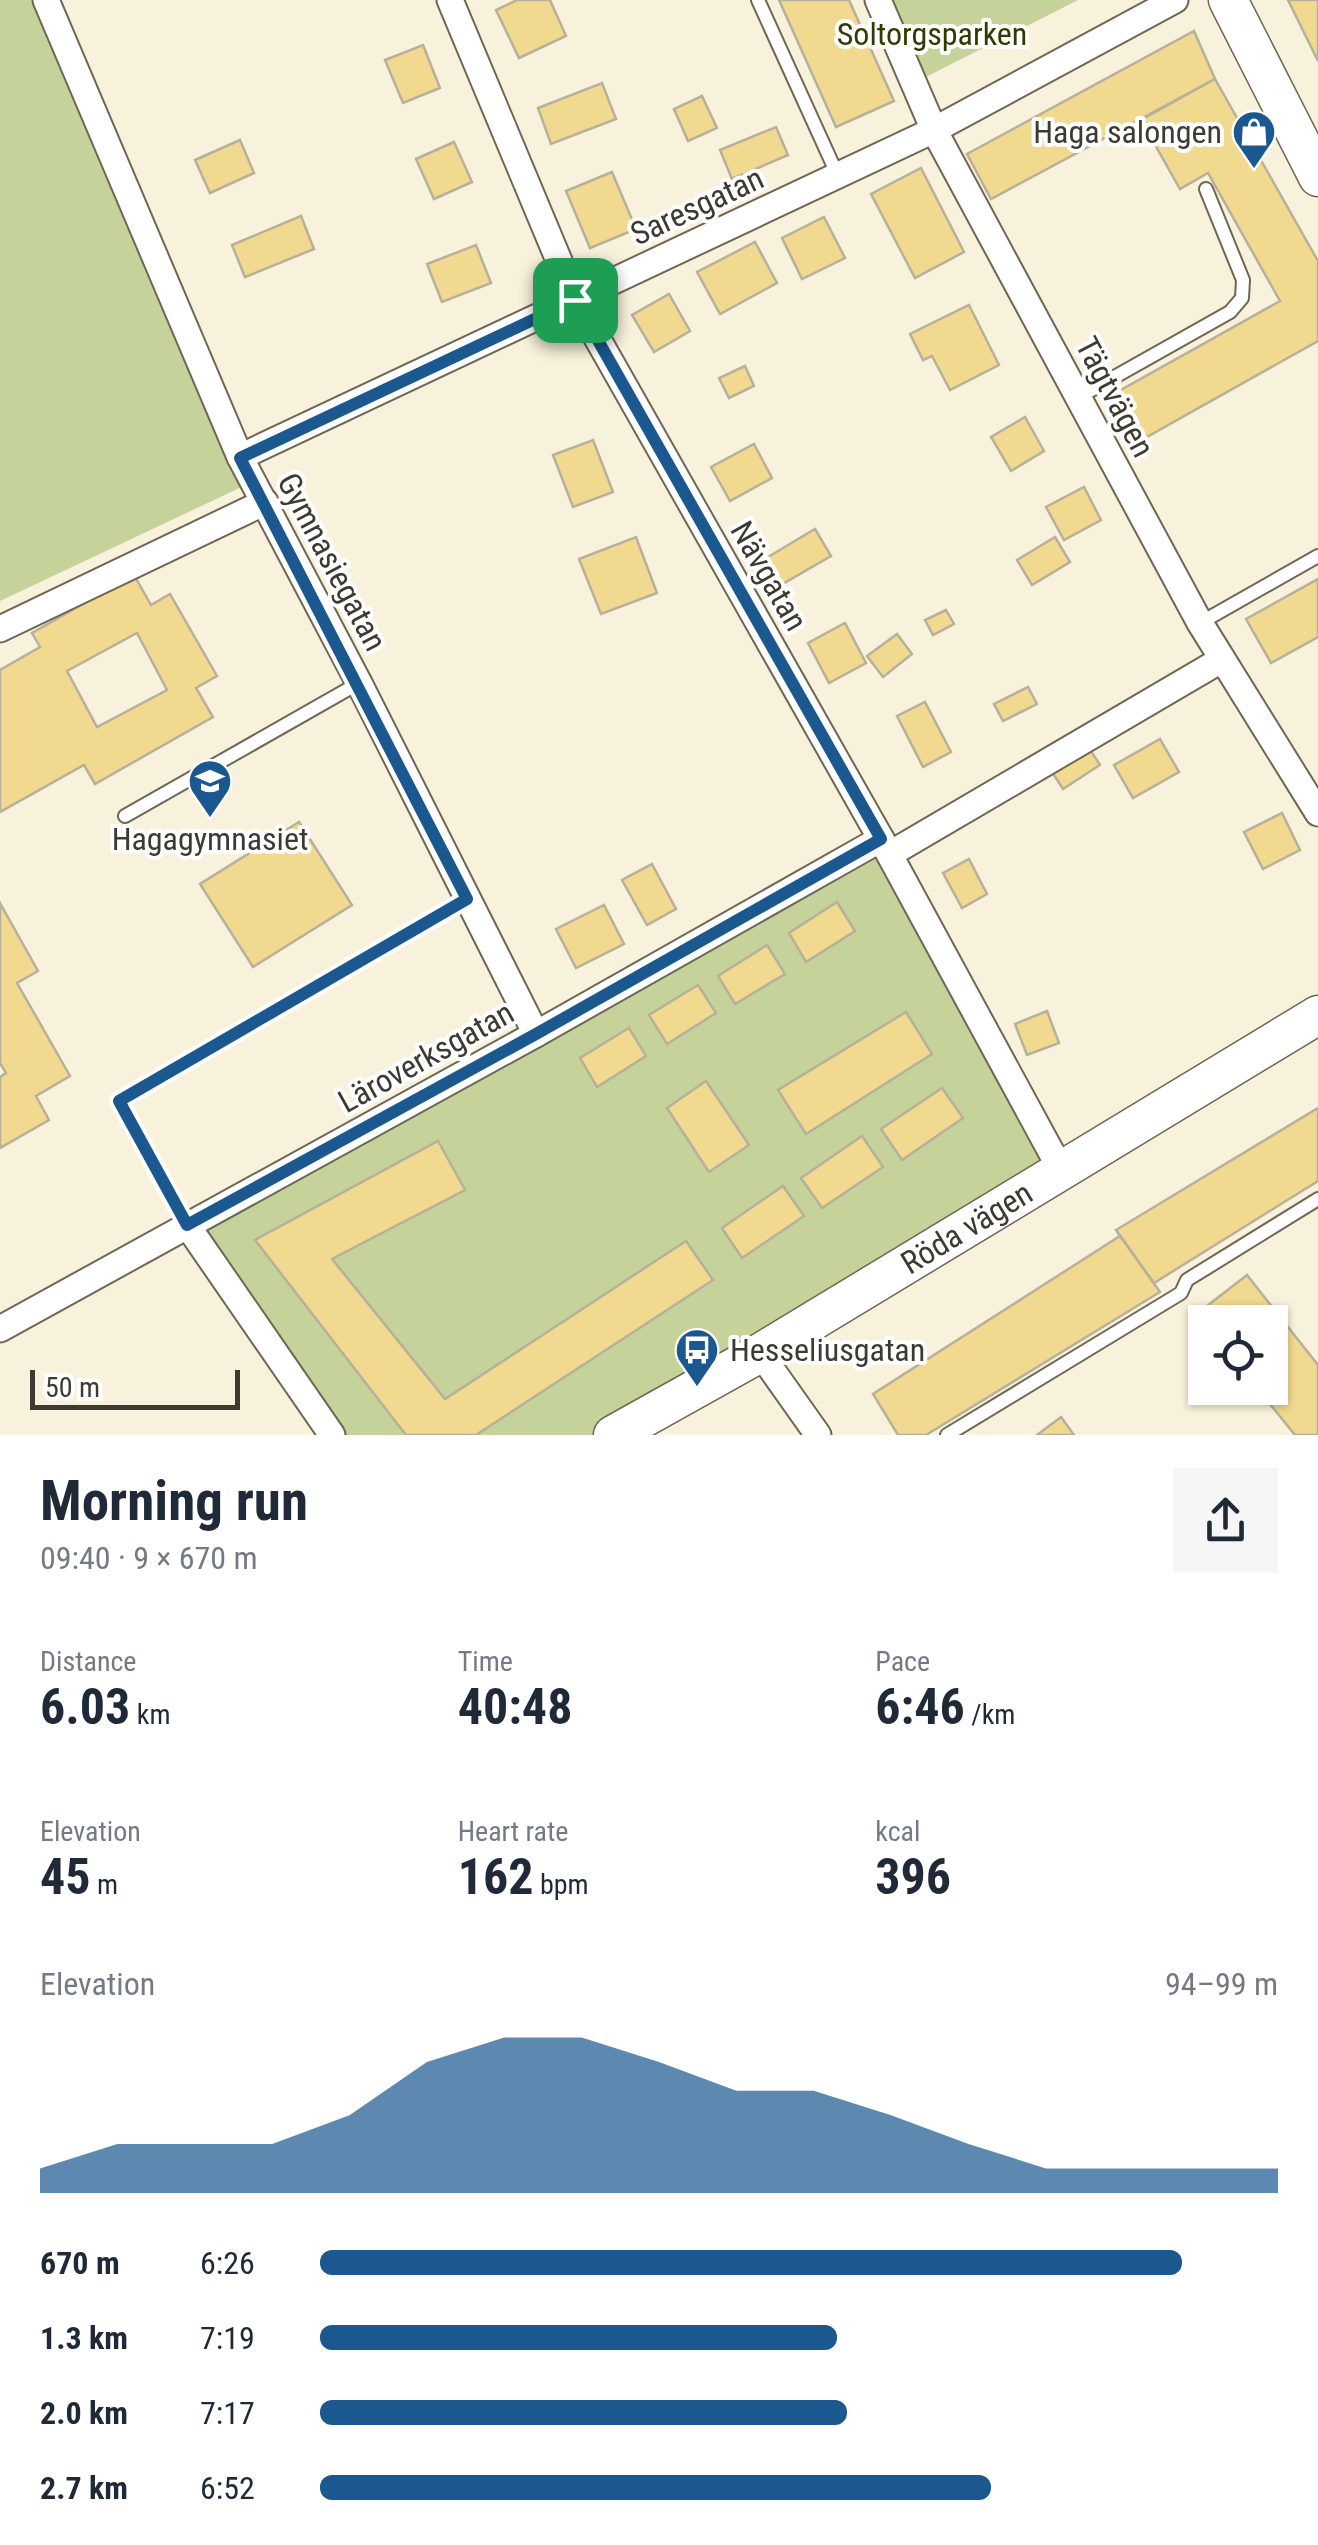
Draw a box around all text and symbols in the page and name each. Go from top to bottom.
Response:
park label: Soltorgsparken [837,15,1027,53]
shop icon: Haga salongen [1231,109,1277,170]
place label: Haga salongen [1033,113,1222,151]
street label: Saresgatan [624,159,770,253]
pin [533,258,618,343]
icon: arrive [548,273,603,328]
street label: Tägtvägen [1068,330,1162,464]
street label: Gymnasiegatan [269,467,395,657]
street label: Nävgatan [723,515,815,637]
school or university icon: Hagagymnasiet [187,758,233,819]
place label: Hagagymnasiet [112,820,308,858]
street label: Läroverksgatan [332,993,520,1121]
street label: Röda vägen [894,1174,1039,1282]
map controls [1188,1305,1288,1405]
button: locate [1188,1305,1288,1405]
bus stop icon: Hesseliusgatan [674,1327,720,1388]
place label: Hesseliusgatan [730,1331,925,1369]
scale bar [30,1365,240,1410]
text: 50 m [45,1371,100,1404]
button: share [1173,1468,1278,1573]
text: Morning run [40,1469,308,1533]
text: 09:40 · 9 × 670 m [40,1539,258,1577]
text: Distance [40,1645,137,1678]
text: Time [458,1645,513,1678]
text: Pace [875,1645,930,1678]
text: 6.03 [40,1678,130,1736]
text: 40:48 [458,1678,572,1736]
text: 6:46 [875,1678,965,1736]
text: km [130,1698,170,1731]
text: /km [965,1698,1015,1731]
text: Elevation [40,1815,141,1848]
text: Heart rate [458,1815,568,1848]
text: kcal [875,1815,920,1848]
text: 45 [40,1848,91,1906]
text: 162 [458,1848,533,1906]
text: 396 [875,1848,951,1906]
text: m [91,1868,118,1901]
text: bpm [533,1868,589,1901]
text: Elevation [40,1965,155,2003]
text: 94–99 m [1165,1965,1278,2003]
text: 670 m [40,2244,120,2282]
text: 6:26 [200,2244,255,2282]
text: 1.3 km [40,2319,128,2357]
text: 7:19 [200,2319,255,2357]
text: 2.0 km [40,2394,128,2432]
text: 7:17 [200,2394,255,2432]
text: 2.7 km [40,2469,128,2507]
text: 6:52 [200,2469,255,2507]

